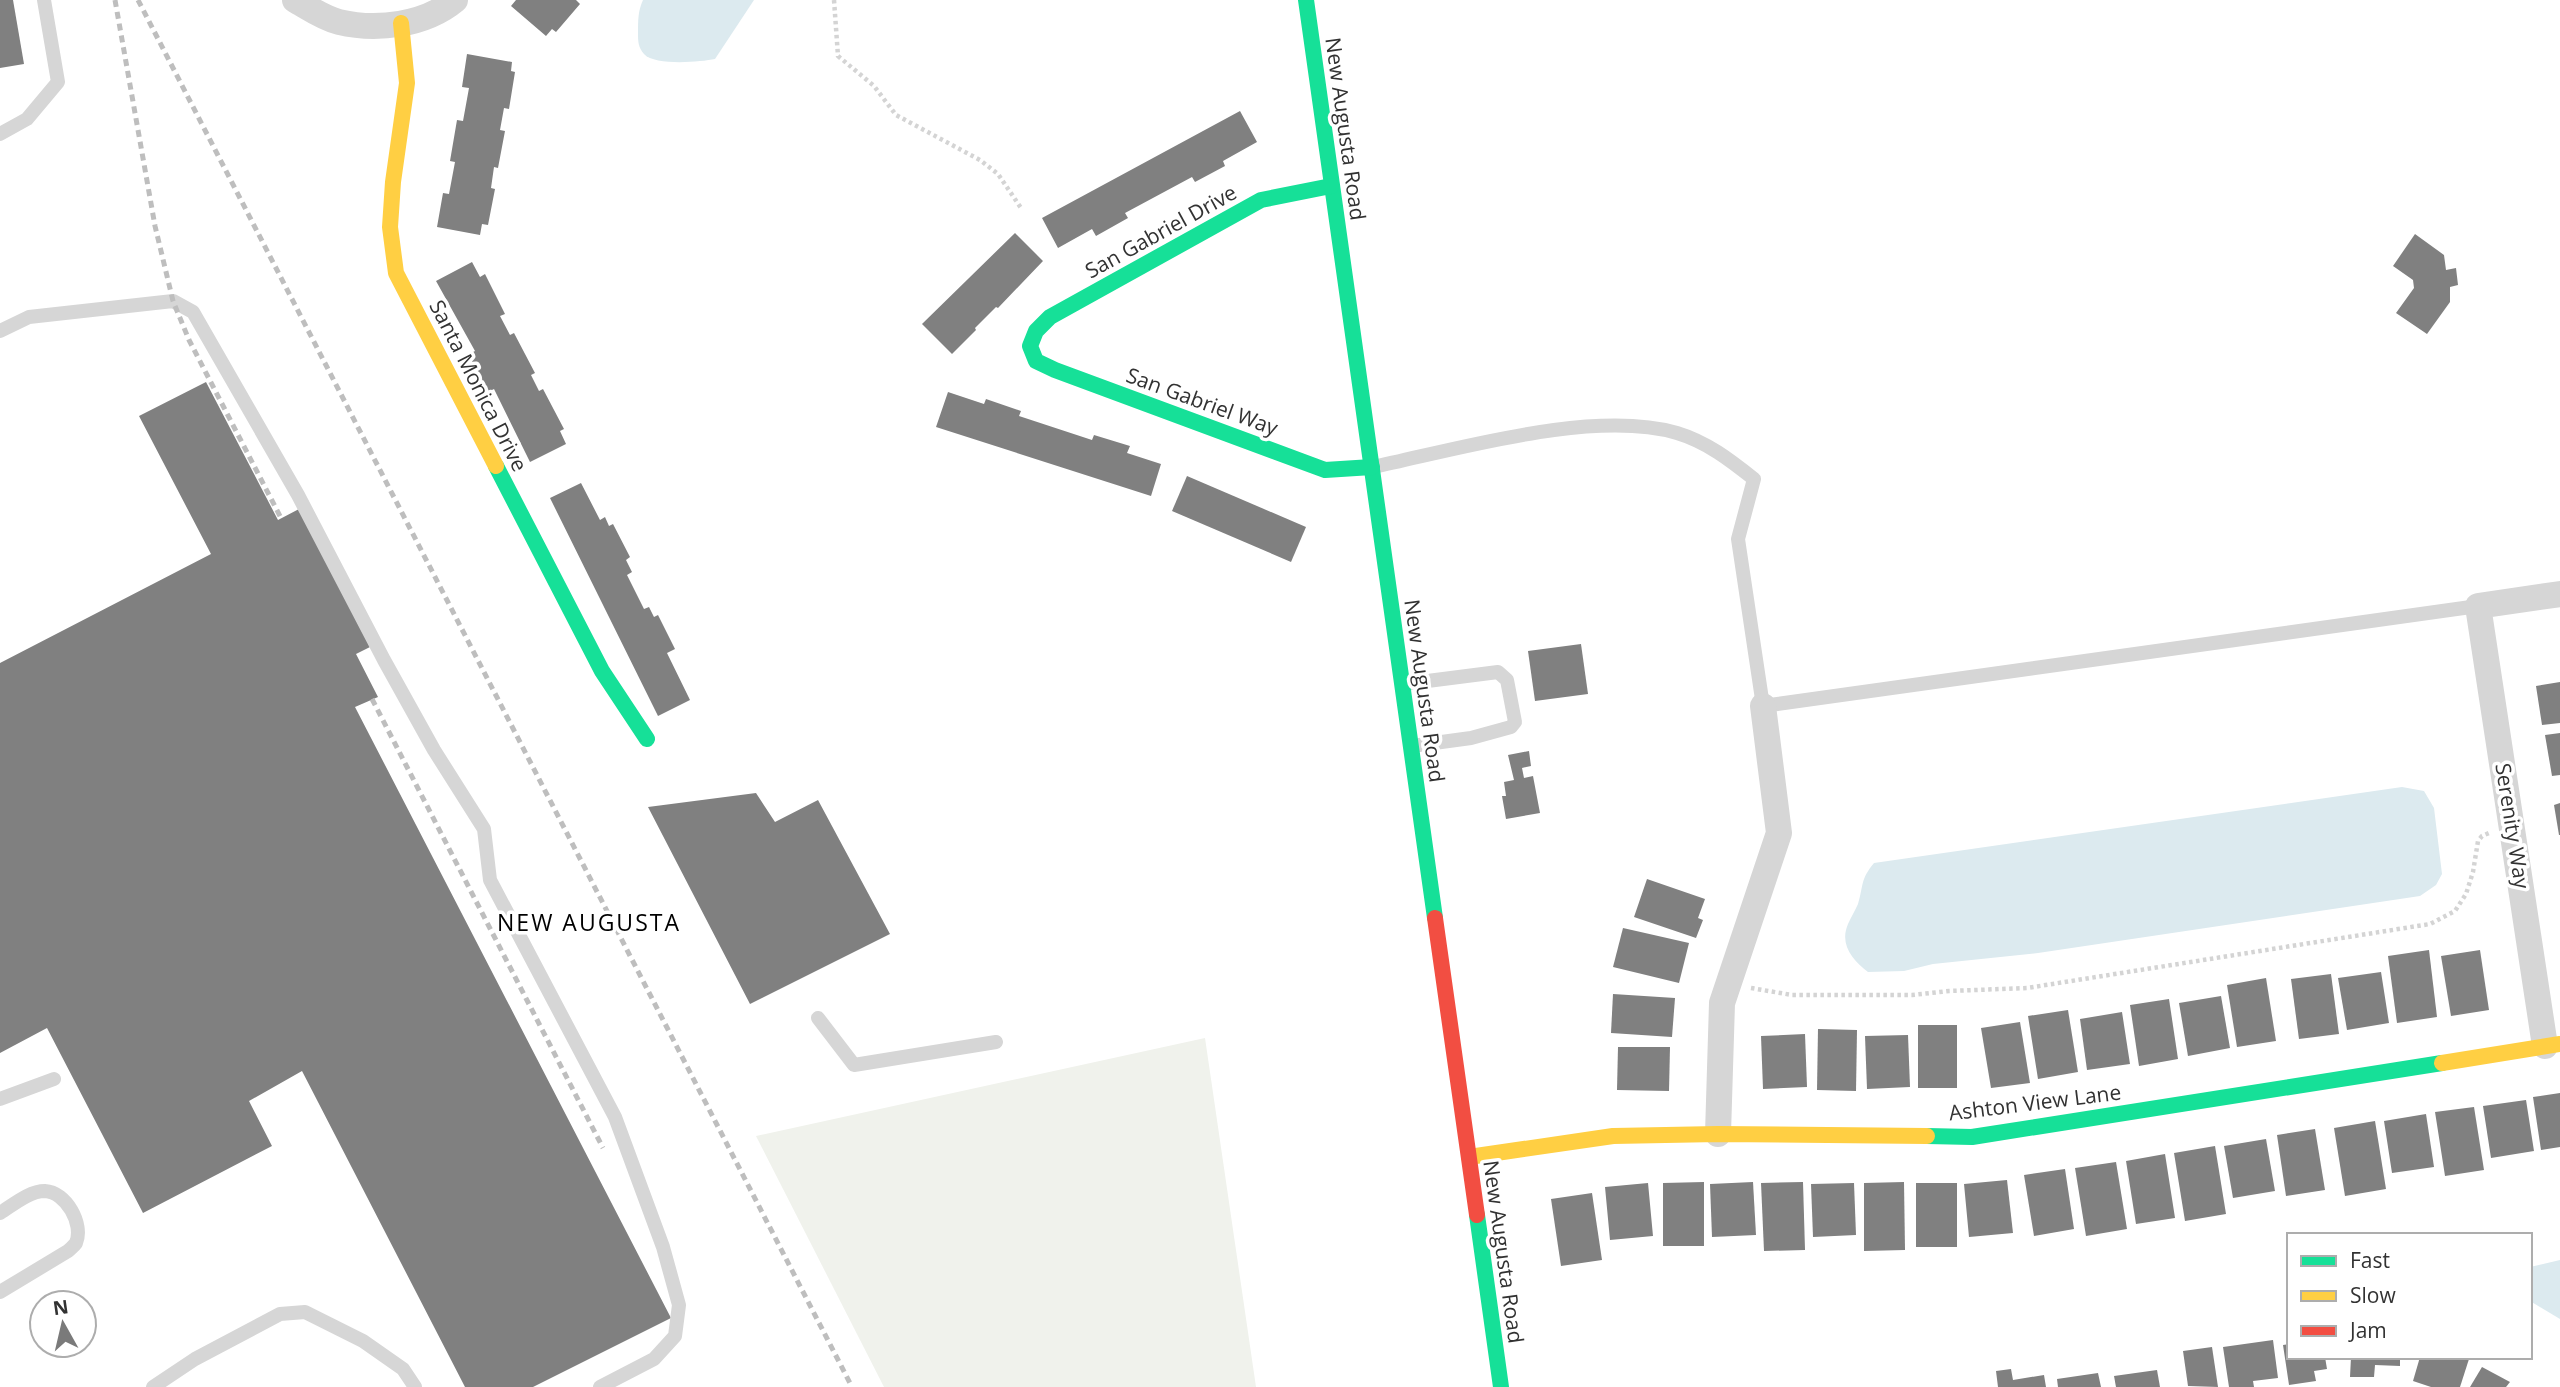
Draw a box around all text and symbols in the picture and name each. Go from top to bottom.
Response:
street label: New Augusta Road [1319,36,1373,222]
street label: San Gabriel Drive [1080,178,1241,284]
street label: Santa Monica Drive [424,295,534,476]
street label: San Gabriel Way [1123,361,1282,442]
street label: New Augusta Road [1398,598,1452,784]
street label: Serenity Way [2489,761,2537,891]
district label: NEW AUGUSTA [497,906,681,938]
street label: Ashton View Lane [1947,1078,2123,1126]
street label: New Augusta Road [1477,1159,1531,1345]
legend [2287,1233,2532,1359]
text: Fast [2350,1246,2390,1274]
text: Slow [2350,1281,2396,1309]
north arrow [28,1289,98,1359]
text: N [51,1293,70,1321]
text: Jam [2348,1316,2387,1344]

